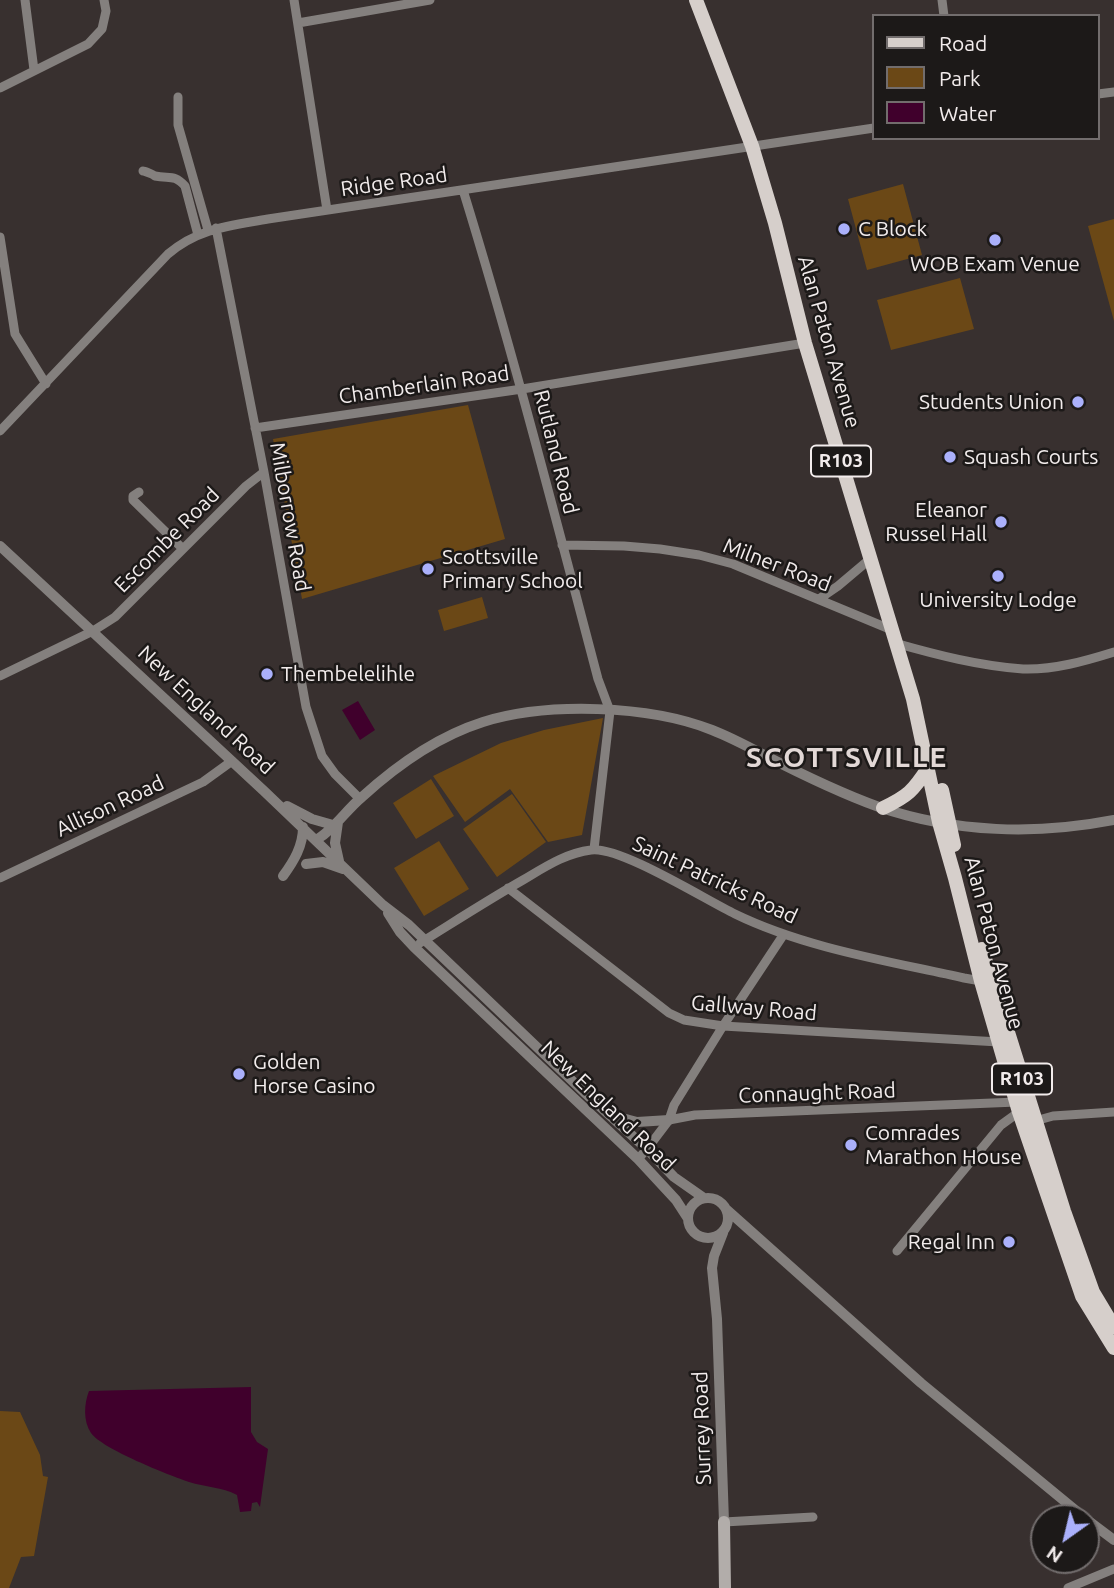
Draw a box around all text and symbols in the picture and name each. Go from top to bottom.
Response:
legend [872,14,1100,140]
text: Road [939,31,987,55]
text: Park [939,66,981,90]
text: Water [939,101,997,125]
street label: Ridge Road [339,162,449,202]
place label: C Block [858,216,927,242]
marker: C Block [836,221,852,237]
marker: WOB Exam Venue [987,232,1003,248]
place label: WOB Exam Venue [910,251,1080,277]
street label: Alan Paton Avenue [792,253,866,431]
street label: Chamberlain Road [337,361,511,409]
street label: Rutland Road [528,387,584,517]
place label: Students Union [919,389,1064,415]
marker: Students Union [1070,394,1086,410]
street label: Milborrow Road [264,440,316,594]
place label: Squash Courts [964,444,1098,470]
road number: R103 [811,446,871,476]
marker: Squash Courts [942,449,958,465]
street label: Escombe Road [109,482,225,598]
place label: Eleanor Russel Hall [885,497,987,547]
marker: Eleanor Russel Hall [993,514,1009,530]
street label: Milner Road [719,533,835,597]
place label: Scottsville Primary School [442,544,583,594]
marker: Scottsville Primary School [420,561,436,577]
marker: University Lodge [990,568,1006,584]
place label: University Lodge [919,587,1077,613]
street label: New England Road [133,640,279,780]
place label: Thembelelihle [281,661,415,687]
marker: Thembelelihle [259,666,275,682]
district label: SCOTTSVILLE [747,741,947,775]
street label: Allison Road [52,770,168,842]
street label: Saint Patricks Road [628,831,802,929]
street label: Alan Paton Avenue [959,854,1029,1032]
street label: Gallway Road [690,990,818,1026]
street label: New England Road [535,1035,681,1177]
place label: Golden Horse Casino [253,1049,376,1099]
road number: R103 [992,1064,1052,1094]
marker: Golden Horse Casino [231,1066,247,1082]
street label: Connaught Road [738,1078,896,1108]
place label: Comrades Marathon House [865,1120,1022,1170]
marker: Comrades Marathon House [843,1137,859,1153]
place label: Regal Inn [908,1229,995,1255]
marker: Regal Inn [1001,1234,1017,1250]
street label: Surrey Road [687,1371,717,1485]
north arrow [1030,1504,1100,1574]
text: N [1042,1542,1066,1568]

